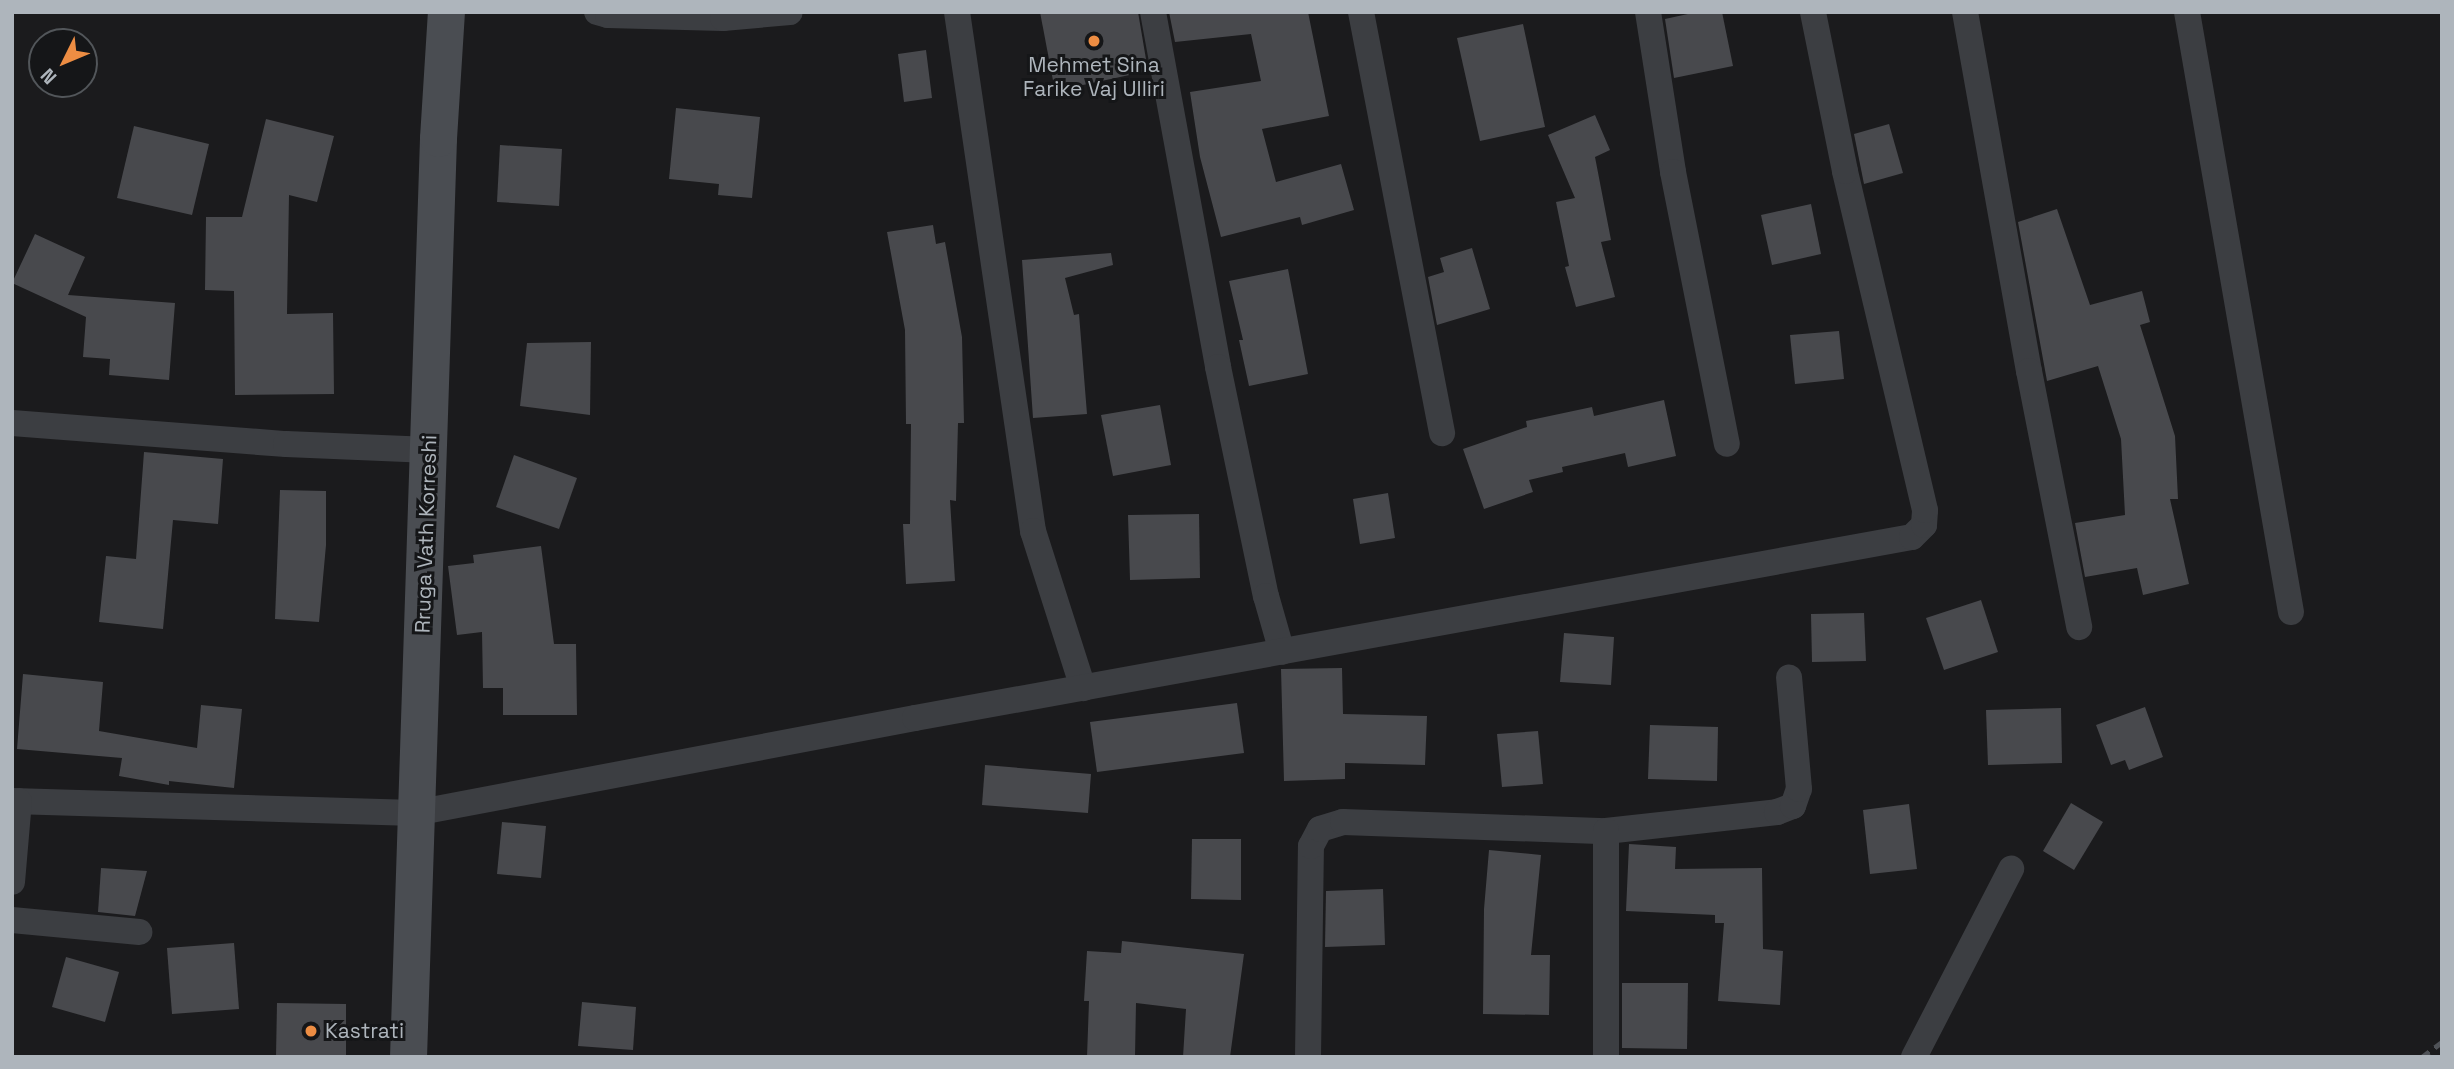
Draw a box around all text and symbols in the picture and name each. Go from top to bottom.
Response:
north arrow [28,28,98,98]
marker: Mehmet Sina Farike Vaj Ulliri [1086,33,1102,49]
place label: Mehmet Sina Farike Vaj Ulliri [1023,52,1165,102]
text: N [35,63,62,89]
street label: Rruga Vath Korreshi [410,434,442,634]
place label: Kastrati [325,1018,404,1044]
marker: Kastrati [303,1023,319,1039]

